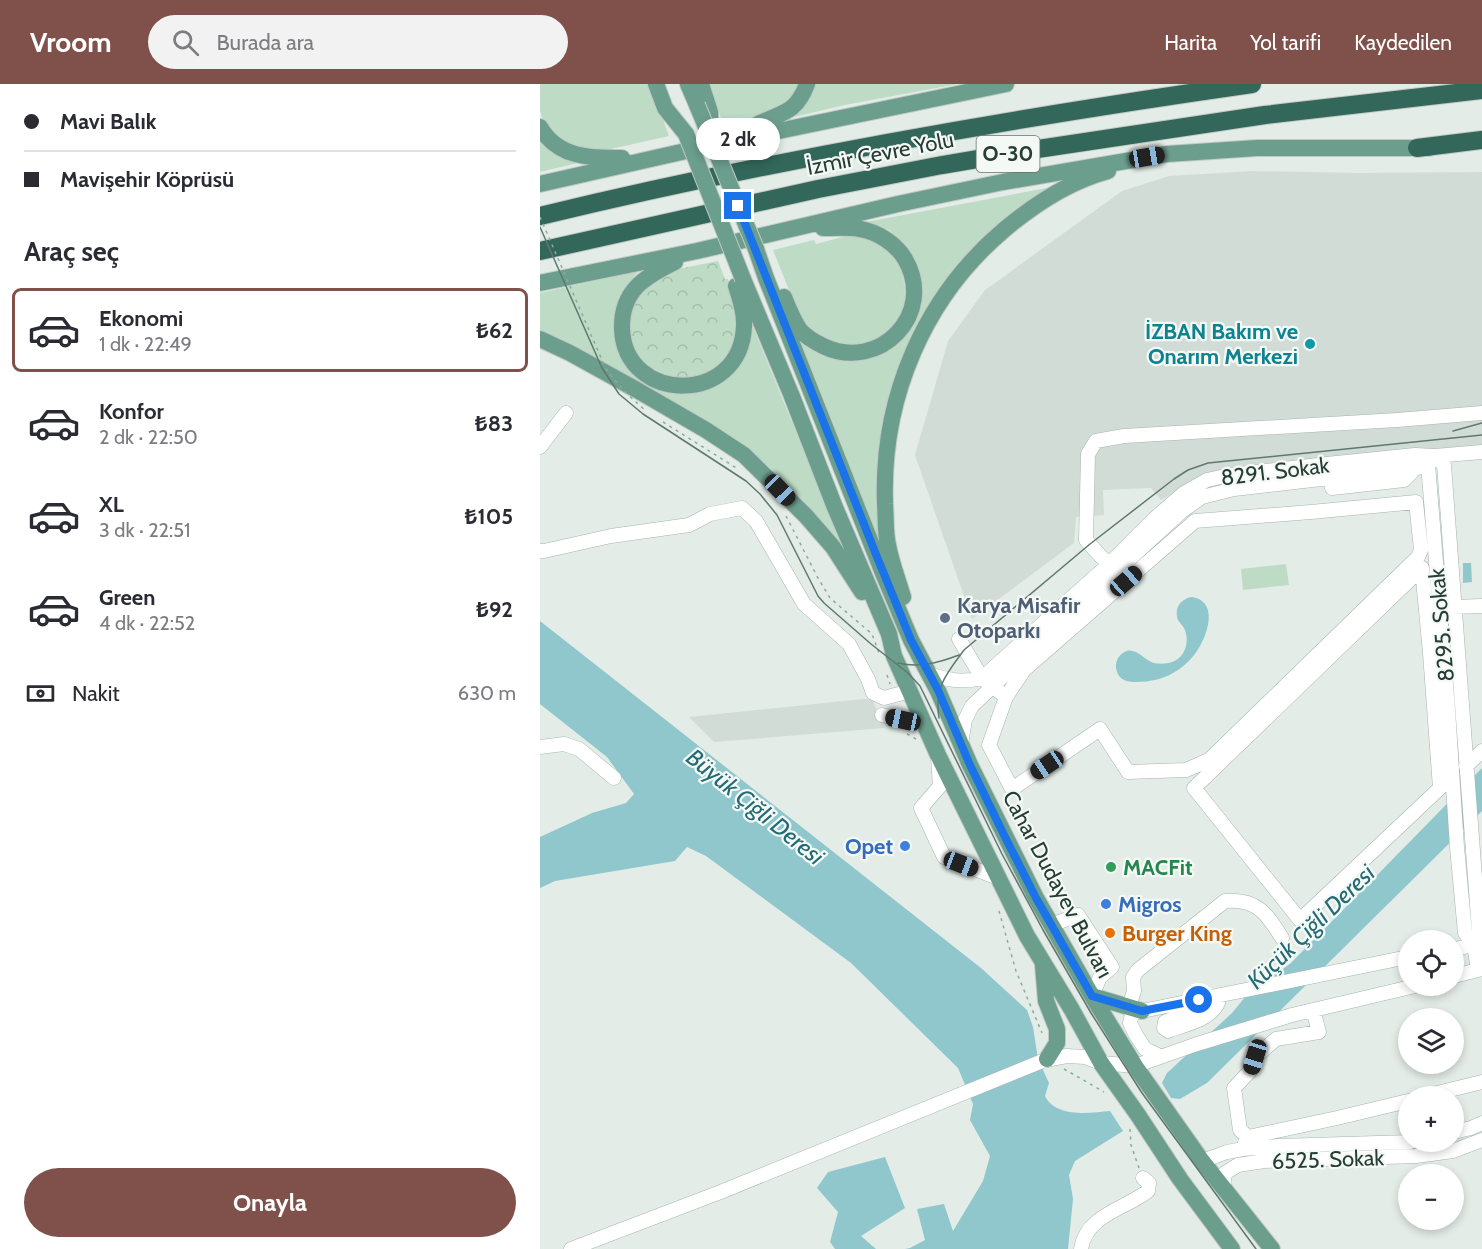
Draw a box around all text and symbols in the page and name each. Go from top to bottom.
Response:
search box [148,15,568,69]
text: Vroom [30,25,112,59]
icon: search [169,26,202,59]
text: Burada ara [217,29,314,56]
text: Harita [1164,30,1217,55]
text: Yol tarifi [1250,30,1321,55]
text: Kaydedilen [1354,30,1452,55]
text: Mavi Balık [60,108,156,135]
callout: 2 dk [696,119,780,161]
street label: İzmir Çevre Yolu [804,126,956,181]
text: 2 dk [720,127,756,151]
road number: O-30 [976,136,1040,172]
car [1128,145,1166,169]
text: Mavişehir Köprüsü [60,166,234,193]
route end [724,192,751,219]
text: Araç seç [24,235,119,268]
icon: car [27,303,81,357]
text: Ekonomi [99,305,183,332]
text: ₺62 [476,317,513,344]
place label: İZBAN Bakım ve Onarım Merkezi [1145,318,1298,370]
text: 1 dk · 22:49 [99,332,192,356]
marker: İZBAN Bakım ve Onarım Merkezi [1303,337,1317,351]
icon: car [27,396,81,450]
text: Konfor [99,398,164,425]
text: ₺83 [475,410,513,437]
text: 2 dk · 22:50 [99,425,198,449]
street label: 8291. Sokak [1219,451,1331,492]
car [761,471,799,509]
icon: car [27,489,81,543]
text: XL [99,491,124,518]
text: ₺105 [464,503,513,530]
text: 3 dk · 22:51 [99,518,191,542]
car [1107,562,1145,600]
street label: 8295. Sokak [1423,567,1460,683]
icon: car [27,582,81,636]
text: Green [99,584,155,611]
place label: Karya Misafir Otoparkı [957,592,1081,644]
text: ₺92 [476,596,513,623]
text: 4 dk · 22:52 [99,611,195,635]
marker: Karya Misafir Otoparkı [938,611,952,625]
icon: cash [24,677,57,710]
text: Nakit [72,680,120,707]
text: 630 m [458,681,516,705]
car [884,707,922,733]
water label: Büyük Çiğli Deresi [681,742,831,871]
car [1027,747,1067,783]
street label: Cahar Dudayev Bulvarı [997,786,1118,983]
place label: Opet [845,833,893,860]
marker: Opet [898,839,912,853]
car [941,849,981,879]
place label: MACFit [1123,854,1193,881]
water label: Küçük Çiğli Deresi [1241,858,1381,995]
marker: MACFit [1104,860,1118,874]
place label: Migros [1118,891,1182,918]
marker: Migros [1099,897,1113,911]
place label: Burger King [1122,920,1232,947]
marker: Burger King [1103,926,1117,940]
map controls [1398,930,1464,1230]
button: locate [1398,930,1464,996]
route start [1185,986,1212,1013]
button: layers [1398,1008,1464,1074]
car [1241,1037,1269,1077]
button: + [1398,1086,1464,1152]
street label: 6525. Sokak [1271,1144,1385,1175]
button: − [1398,1164,1464,1230]
button: Onayla [24,1168,516,1237]

